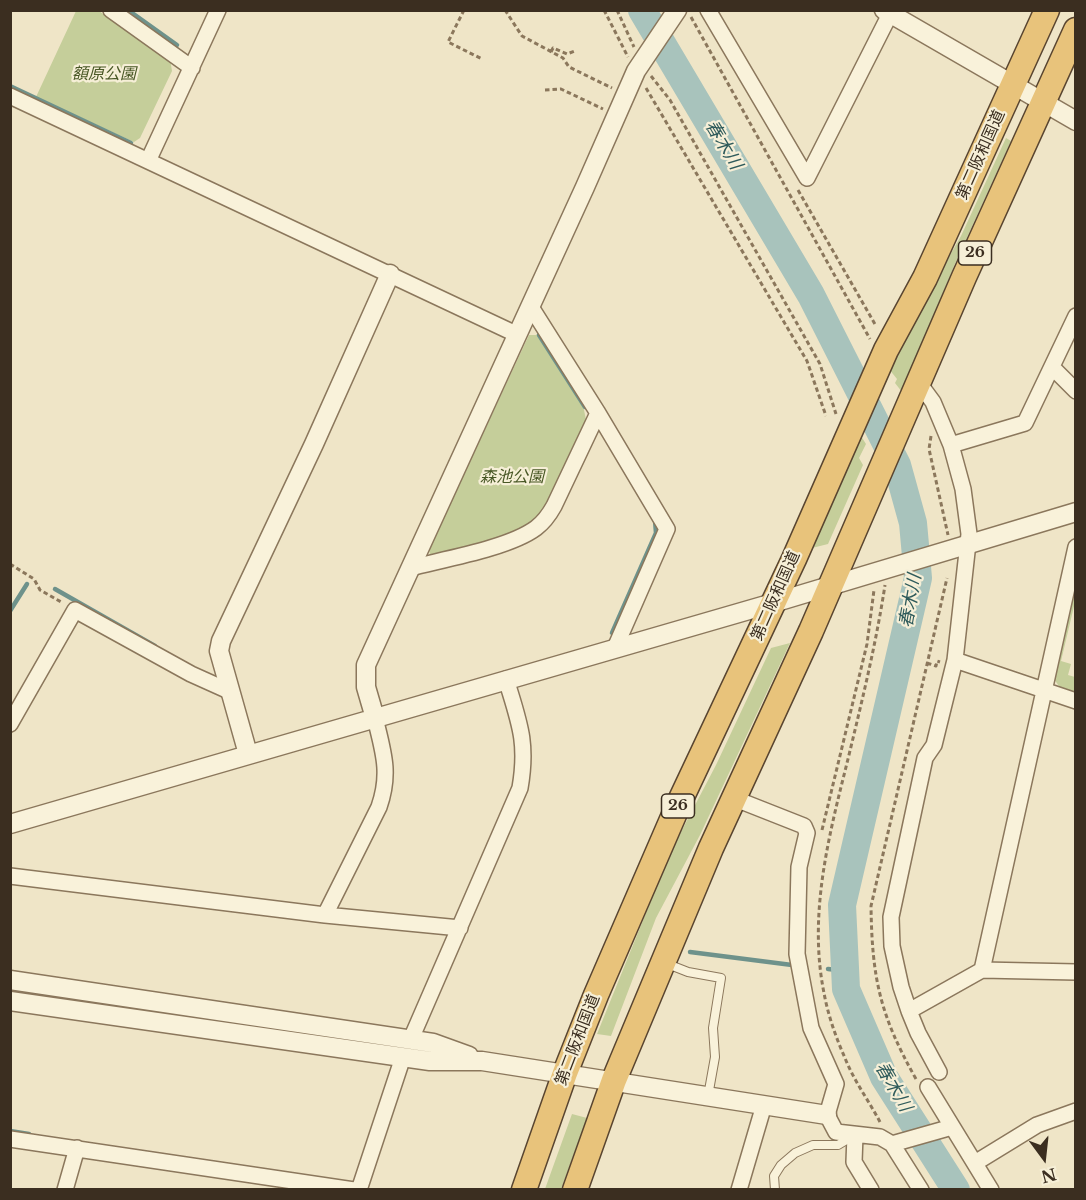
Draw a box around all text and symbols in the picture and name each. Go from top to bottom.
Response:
park label: 額原公園 [72,64,136,84]
street label: 第二阪和国道 [953,107,1009,203]
water label: 春木川 [700,116,746,174]
road number: 26 [958,241,992,265]
park label: 森池公園 [480,467,544,487]
street label: 第二阪和国道 [748,548,804,644]
water label: 春木川 [896,573,926,629]
road number: 26 [662,794,694,818]
street label: 第二阪和国道 [552,992,604,1088]
water label: 春木川 [870,1058,916,1116]
north arrow [1014,1128,1074,1188]
text: N [1039,1164,1059,1187]

